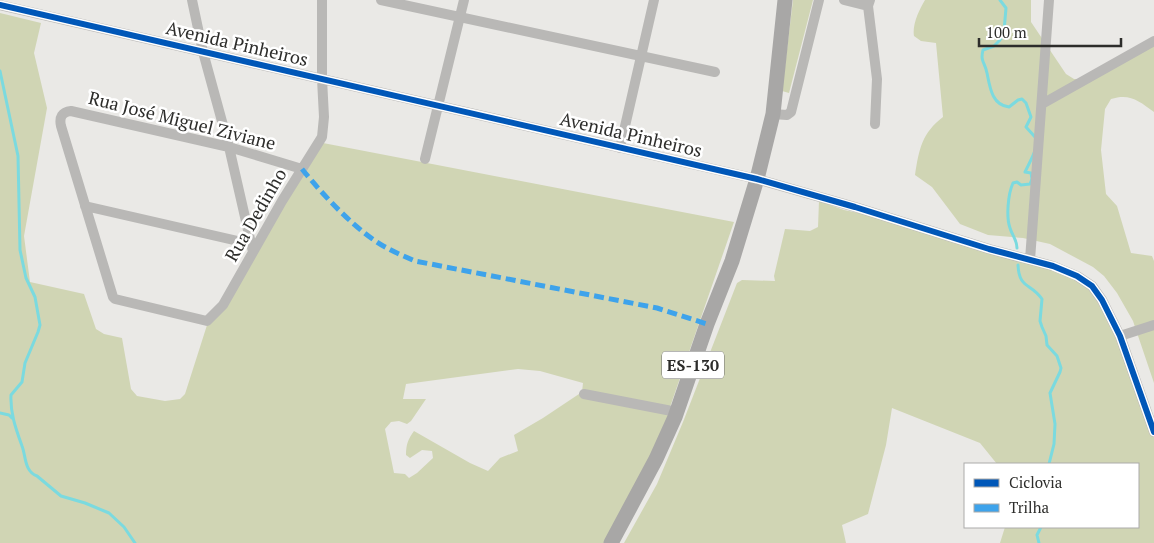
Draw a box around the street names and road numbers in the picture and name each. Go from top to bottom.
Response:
street label: Avenida Pinheiros [164,15,311,71]
street label: Rua José Miguel Ziviane [86,85,278,155]
street label: Avenida Pinheiros [558,106,705,162]
street label: Rua Dedinho [219,164,291,265]
road number: ES-130 [662,352,724,378]

